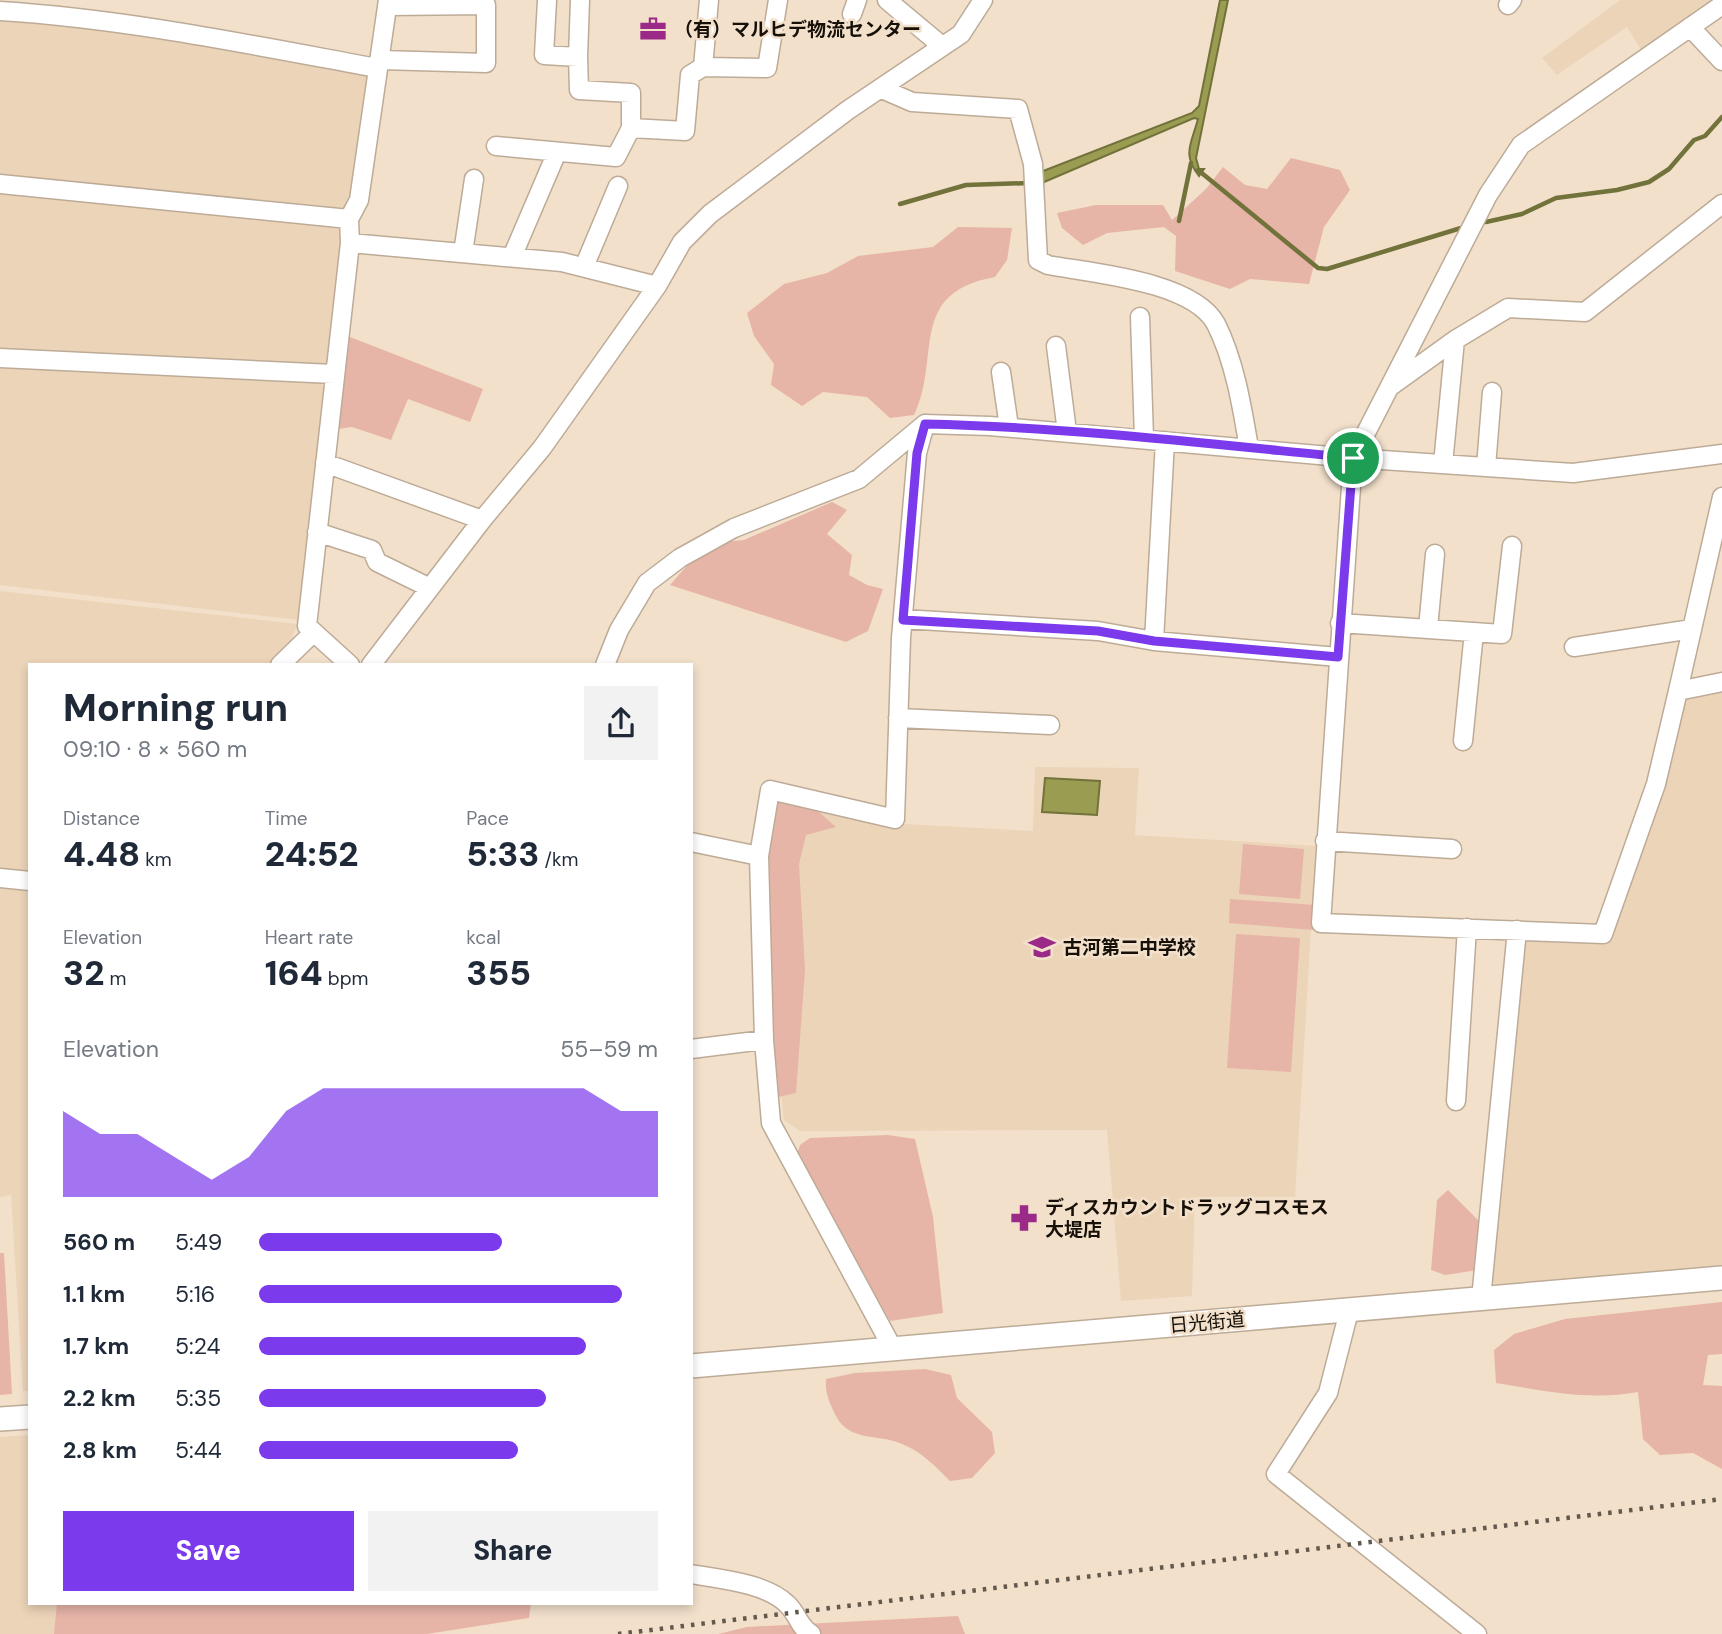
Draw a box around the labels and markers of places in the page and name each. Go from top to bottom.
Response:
office icon: （有）マルヒデ物流センター [638,14,668,44]
place label: （有）マルヒデ物流センター [674,17,921,42]
pin [1323,428,1383,488]
school or university icon: 古河第二中学校 [1027,932,1057,962]
place label: 古河第二中学校 [1063,935,1196,960]
place label: ディスカウントドラッグコスモス 大堤店 [1045,1195,1329,1242]
pharmacy icon: ディスカウントドラッグコスモス 大堤店 [1009,1203,1039,1233]

